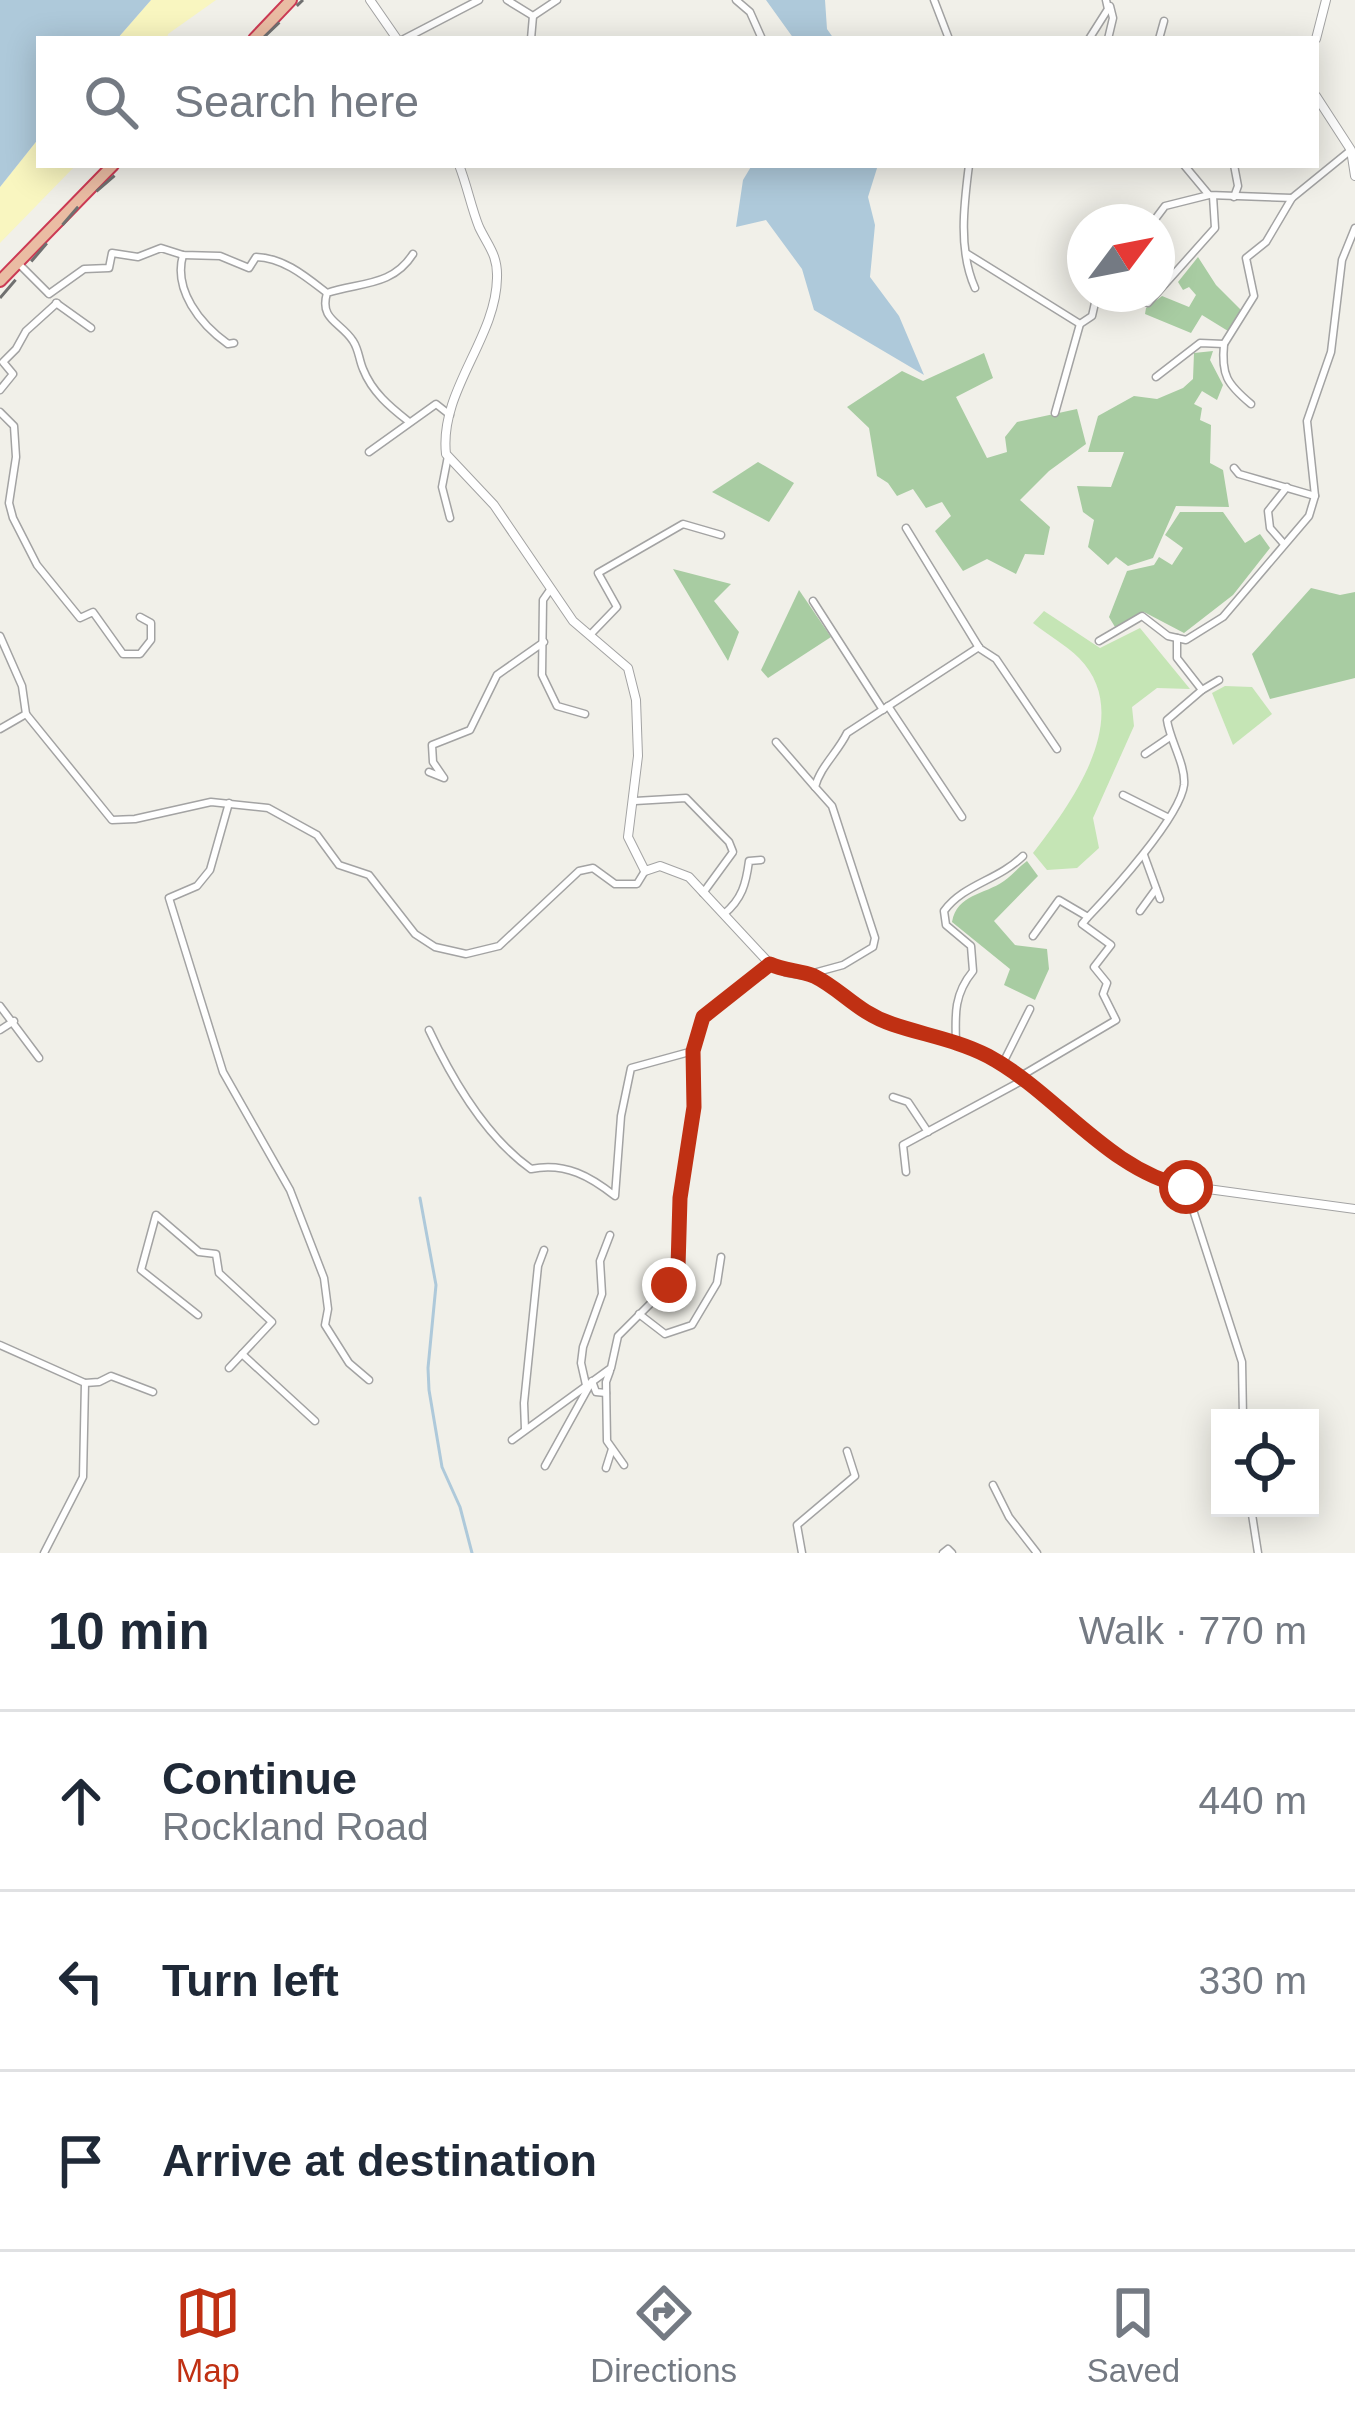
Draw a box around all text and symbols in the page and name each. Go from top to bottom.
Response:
search box [36,36,1319,168]
icon: search [78,69,144,135]
text: Search here [174,76,419,127]
north arrow [1067,204,1175,312]
route start [1159,1160,1213,1214]
route end [642,1258,696,1312]
map controls [1211,1409,1319,1517]
button: locate [1211,1409,1319,1517]
text: 10 min [48,1603,210,1660]
text: Walk · 770 m [1079,1609,1307,1652]
text: Continue [162,1753,357,1804]
icon: ahead [48,1768,114,1834]
text: 440 m [1199,1779,1307,1822]
text: Rockland Road [162,1805,429,1848]
icon: left [48,1948,114,2014]
text: Turn left [162,1955,339,2006]
text: 330 m [1199,1959,1307,2002]
icon: arrive [48,2128,114,2194]
text: Arrive at destination [162,2135,597,2186]
tab: Map [175,2280,241,2390]
tab: Directions [590,2280,737,2390]
tab: Saved [1087,2280,1180,2390]

